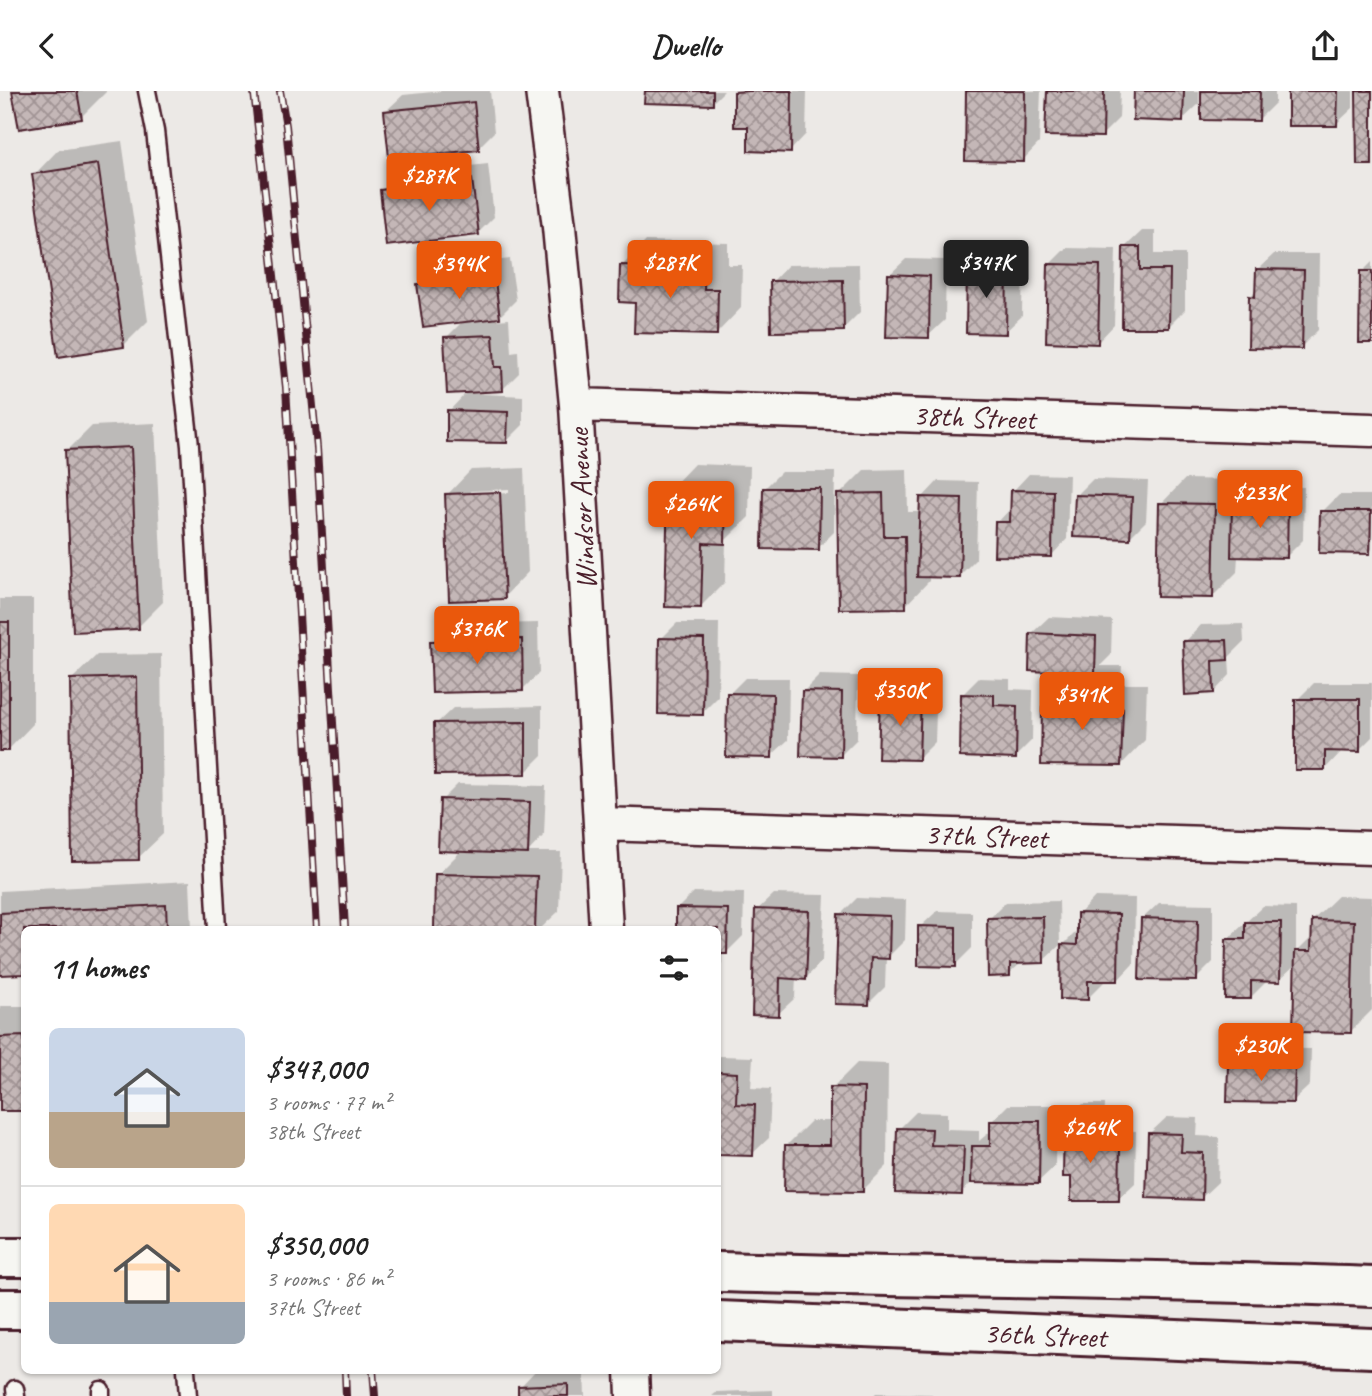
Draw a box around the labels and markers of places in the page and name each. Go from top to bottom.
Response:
pin: $287K [380,153,478,213]
pin: $394K [410,241,508,301]
pin: $287K [621,241,719,300]
pin: $347K [937,241,1035,300]
pin: $233K [1211,471,1309,530]
pin: $264K [642,482,740,541]
pin: $376K [428,607,526,666]
pin: $350K [851,669,949,728]
pin: $341K [1033,673,1131,732]
pin: $230K [1212,1023,1310,1083]
pin: $264K [1041,1105,1139,1165]

